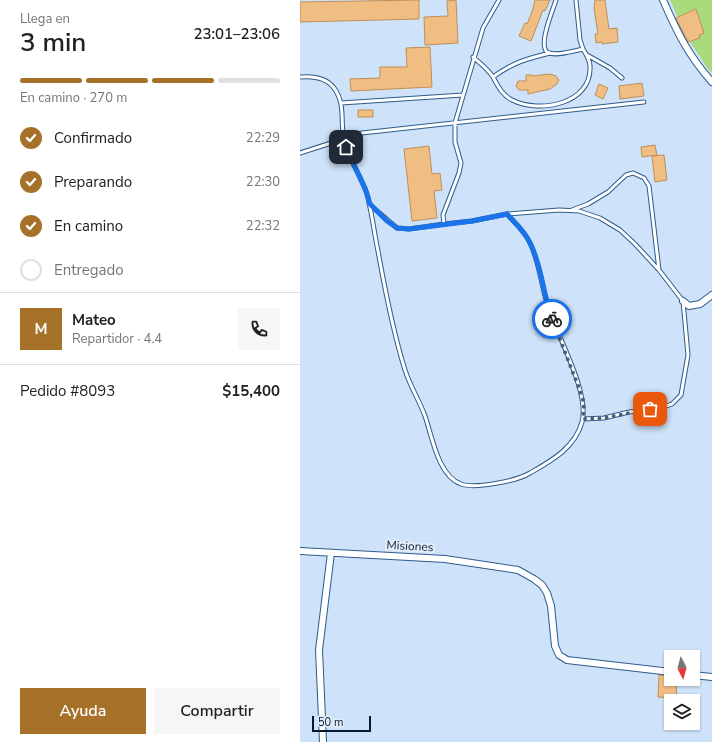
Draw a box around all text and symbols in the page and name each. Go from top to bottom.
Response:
text: Llega en [20,10,70,28]
text: 23:01–23:06 [193,24,280,44]
text: 3 min [20,25,86,60]
text: En camino · 270 m [20,89,127,107]
icon: check [20,127,42,149]
text: Confirmado [54,128,132,148]
text: 22:29 [246,129,280,147]
pin [329,130,363,164]
icon: home [335,136,357,158]
icon: check [20,171,42,193]
text: Preparando [54,172,132,192]
text: 22:30 [246,173,280,191]
icon: check [20,215,42,237]
text: En camino [54,216,123,236]
text: 22:32 [246,217,280,235]
text: Entregado [54,260,124,280]
courier [532,299,572,339]
button: phone [238,308,280,350]
icon: bike [541,308,563,330]
text: Mateo [72,310,116,330]
text: M [34,319,48,339]
text: Repartidor · 4.4 [72,330,162,348]
text: Pedido #8093 [20,381,115,401]
text: $15,400 [222,381,280,401]
pin [633,392,667,426]
icon: bag [639,398,661,420]
street label: Misiones [386,537,434,555]
north arrow [664,650,700,686]
map controls [664,650,700,730]
button: Ayuda [20,688,146,734]
button: Compartir [154,688,280,734]
button: layers [664,694,700,730]
scale bar [312,714,371,733]
text: 50 m [318,715,343,730]

